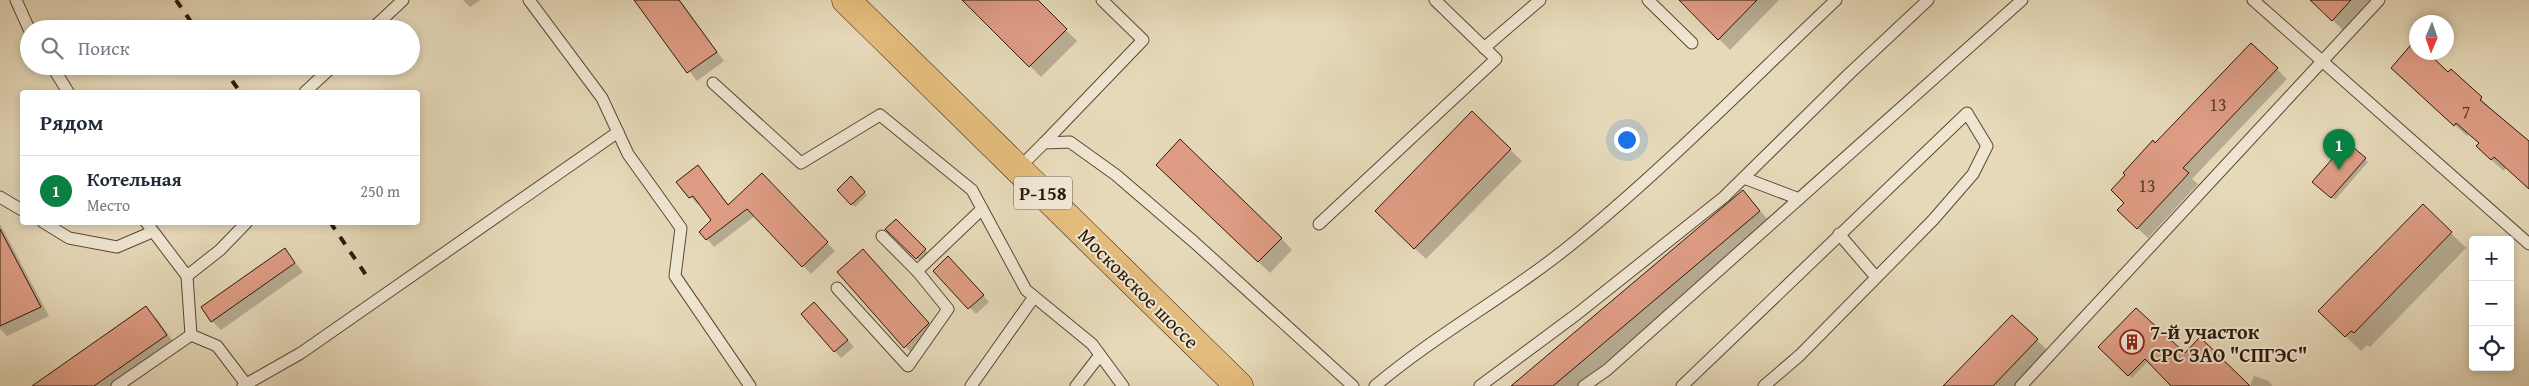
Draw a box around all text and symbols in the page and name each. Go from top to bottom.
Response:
north arrow [2409,15,2454,60]
search box [20,20,420,75]
icon: search [38,34,66,62]
text: Поиск [78,34,130,62]
house number: 13 [2209,91,2227,118]
house number: 7 [2462,98,2470,125]
text: Рядом [40,107,103,138]
your location [1614,127,1640,153]
pin: 1 [2323,129,2355,170]
text: Котельная [87,165,182,193]
house number: 13 [2138,172,2156,199]
road number: Р-158 [1014,177,1072,210]
text: 1 [52,179,60,203]
text: 250 m [360,179,400,203]
text: Место [87,193,130,217]
street label: Московское шоссе [1072,221,1206,355]
map controls [2469,236,2514,371]
button: + [2469,236,2514,281]
button: − [2469,281,2514,326]
place label: 7-й участок СРС ЗАО "СПГЭС" [2150,317,2308,369]
button: locate [2469,326,2514,371]
building icon: 7-й участок СРС ЗАО "СПГЭС" [2119,329,2145,355]

